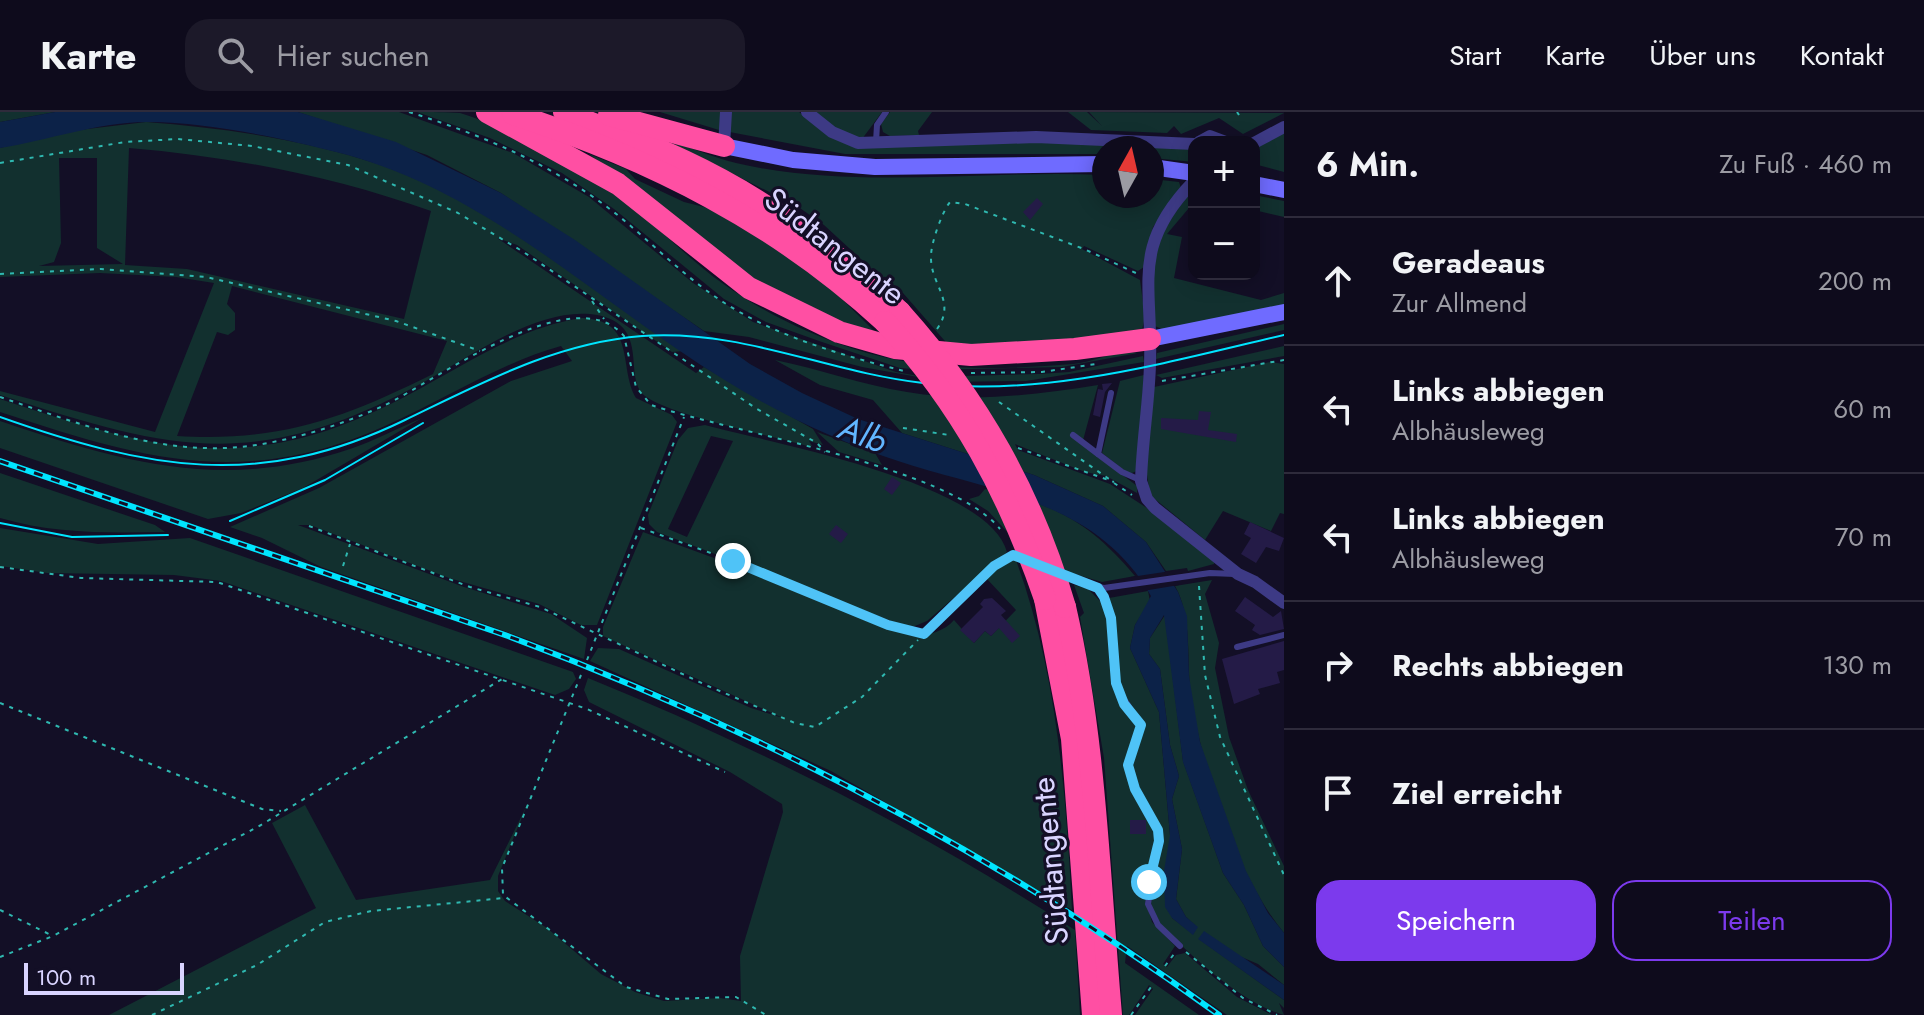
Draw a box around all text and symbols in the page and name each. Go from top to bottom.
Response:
search box [185,19,745,91]
text: Karte [40,28,137,83]
icon: search [213,33,257,77]
text: Hier suchen [277,34,430,77]
text: Start [1449,35,1501,76]
text: Karte [1545,35,1605,76]
text: Über uns [1649,35,1756,76]
text: Kontakt [1800,35,1884,76]
north arrow [1092,136,1164,208]
map controls [1188,136,1260,280]
button: + [1188,136,1260,208]
text: 6 Min. [1316,140,1419,189]
text: Zu Fuß · 460 m [1719,145,1892,183]
street label: Südtangente [755,176,915,316]
button: − [1188,208,1260,280]
text: Geradeaus [1392,241,1545,284]
icon: ahead [1316,259,1360,303]
text: 200 m [1818,262,1892,300]
text: Zur Allmend [1392,284,1527,322]
text: Links abbiegen [1392,369,1605,412]
icon: left [1316,387,1360,431]
text: 60 m [1833,390,1892,428]
water label: Alb [831,403,894,466]
text: Albhäusleweg [1392,412,1545,450]
text: Links abbiegen [1392,497,1605,540]
icon: left [1316,515,1360,559]
text: 70 m [1835,518,1892,556]
text: Albhäusleweg [1392,540,1545,578]
route end [715,543,751,579]
icon: right [1316,643,1360,687]
text: Rechts abbiegen [1392,644,1624,687]
text: 130 m [1822,646,1892,684]
icon: arrive [1316,771,1360,815]
text: Ziel erreicht [1392,772,1561,815]
street label: Südtangente [1020,775,1080,947]
route start [1131,864,1167,900]
button: Speichern [1316,880,1596,961]
button: Teilen [1612,880,1892,961]
scale bar [24,959,184,995]
text: 100 m [36,961,96,993]

